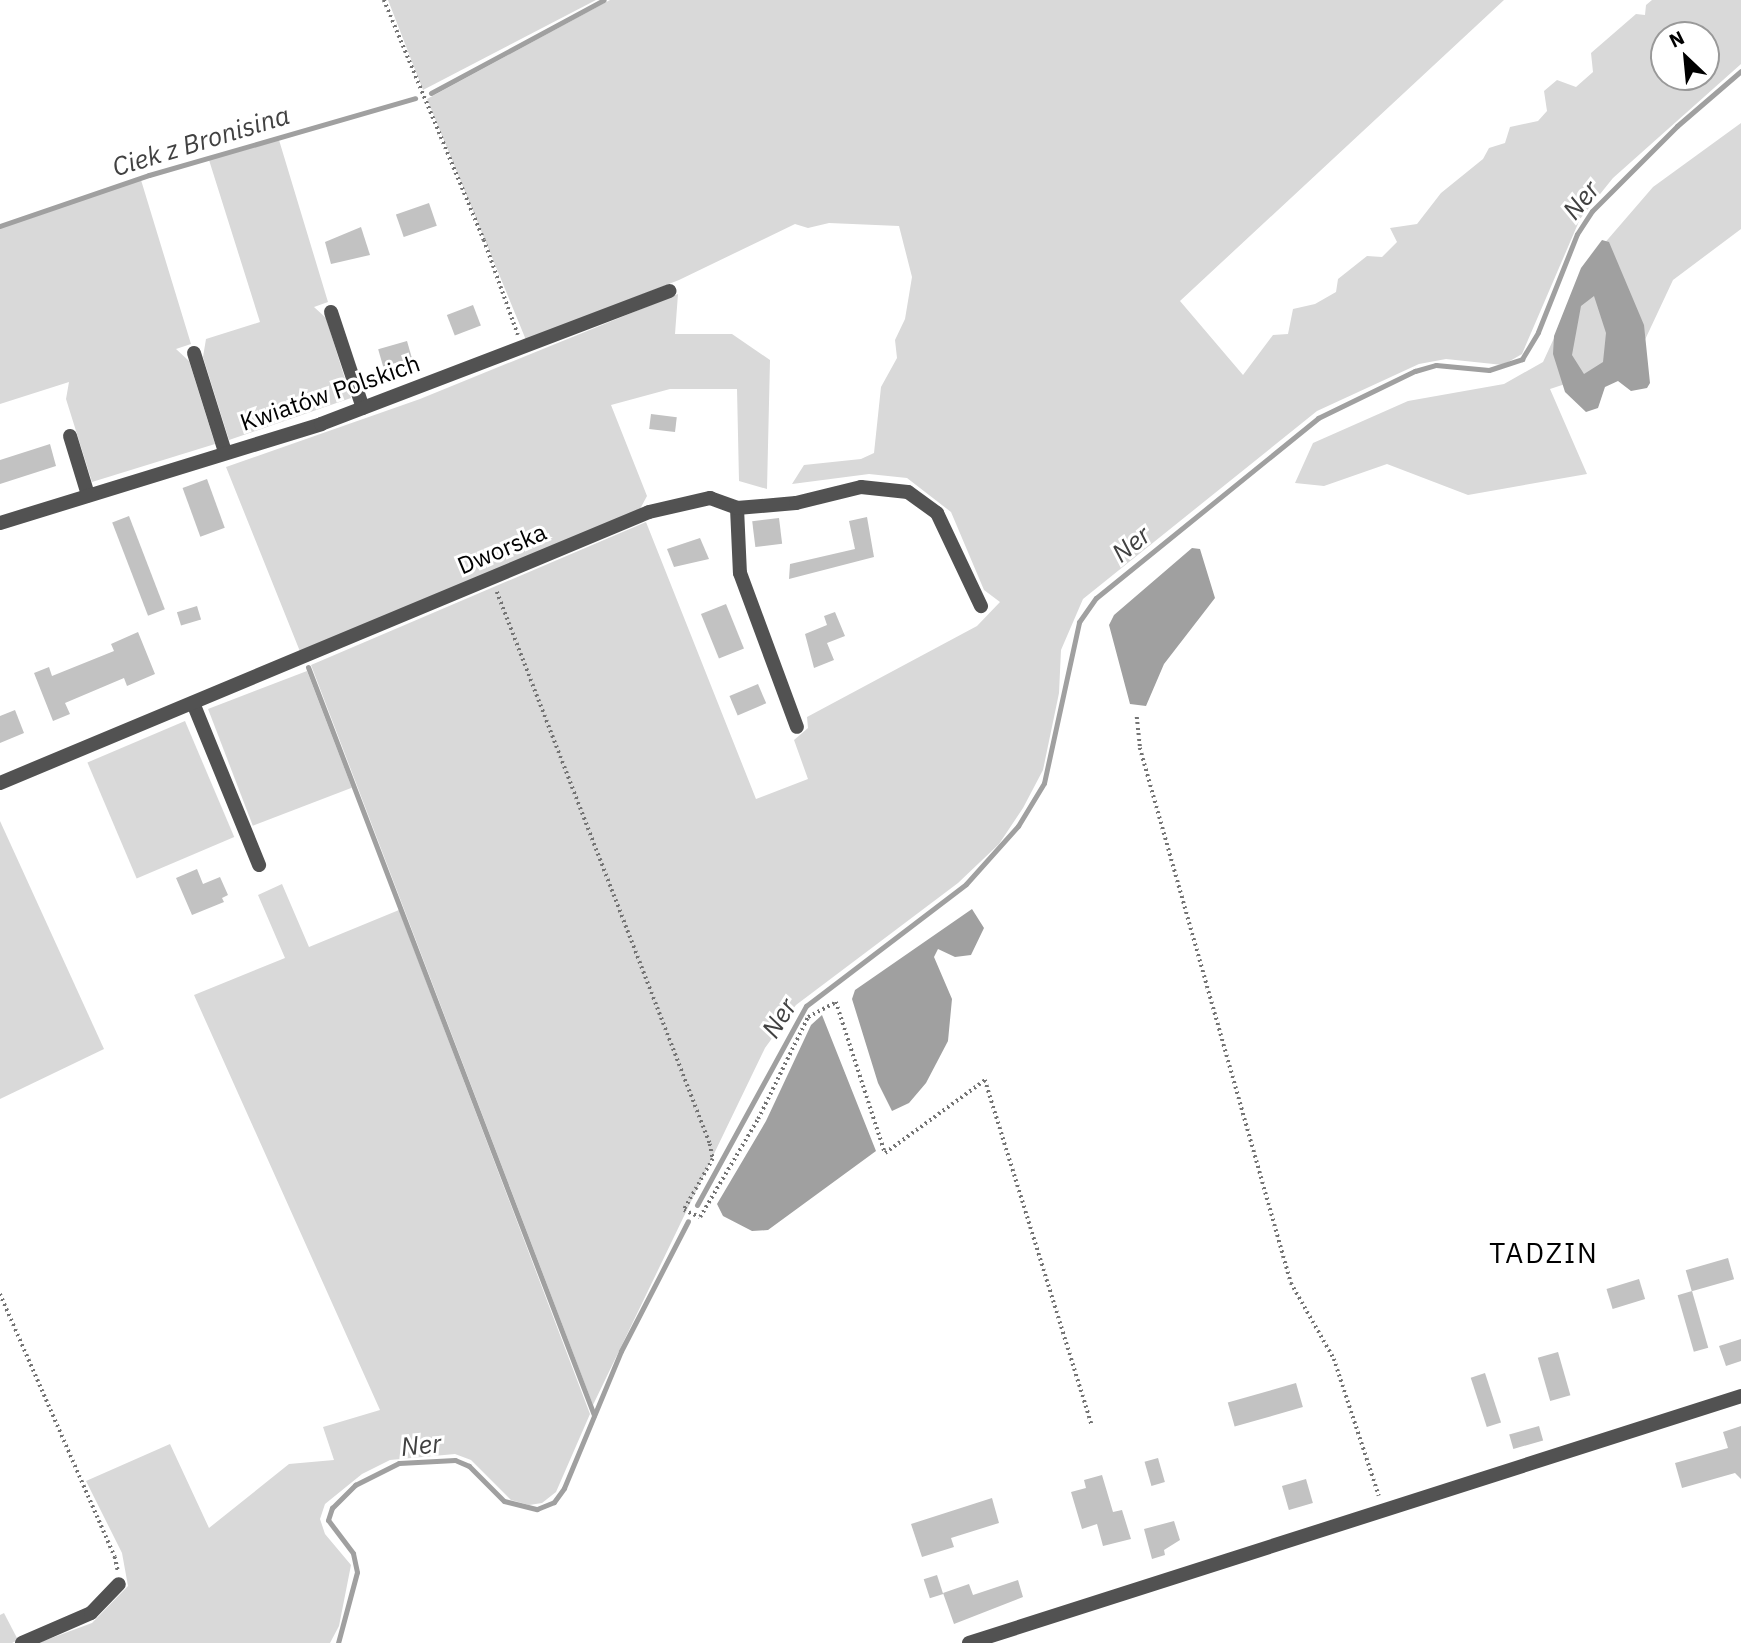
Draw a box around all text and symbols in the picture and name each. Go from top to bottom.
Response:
north arrow [1650,21,1720,91]
text: N [1665,25,1688,53]
water label: Ciek z Bronisina [109,99,293,183]
water label: Ner [1556,174,1606,226]
street label: Kwiatów Polskich [236,349,424,437]
street label: Dworska [453,517,551,581]
water label: Ner [1105,519,1157,569]
water label: Ner [755,993,803,1043]
district label: TADZIN [1490,1236,1598,1270]
water label: Ner [399,1427,443,1463]

